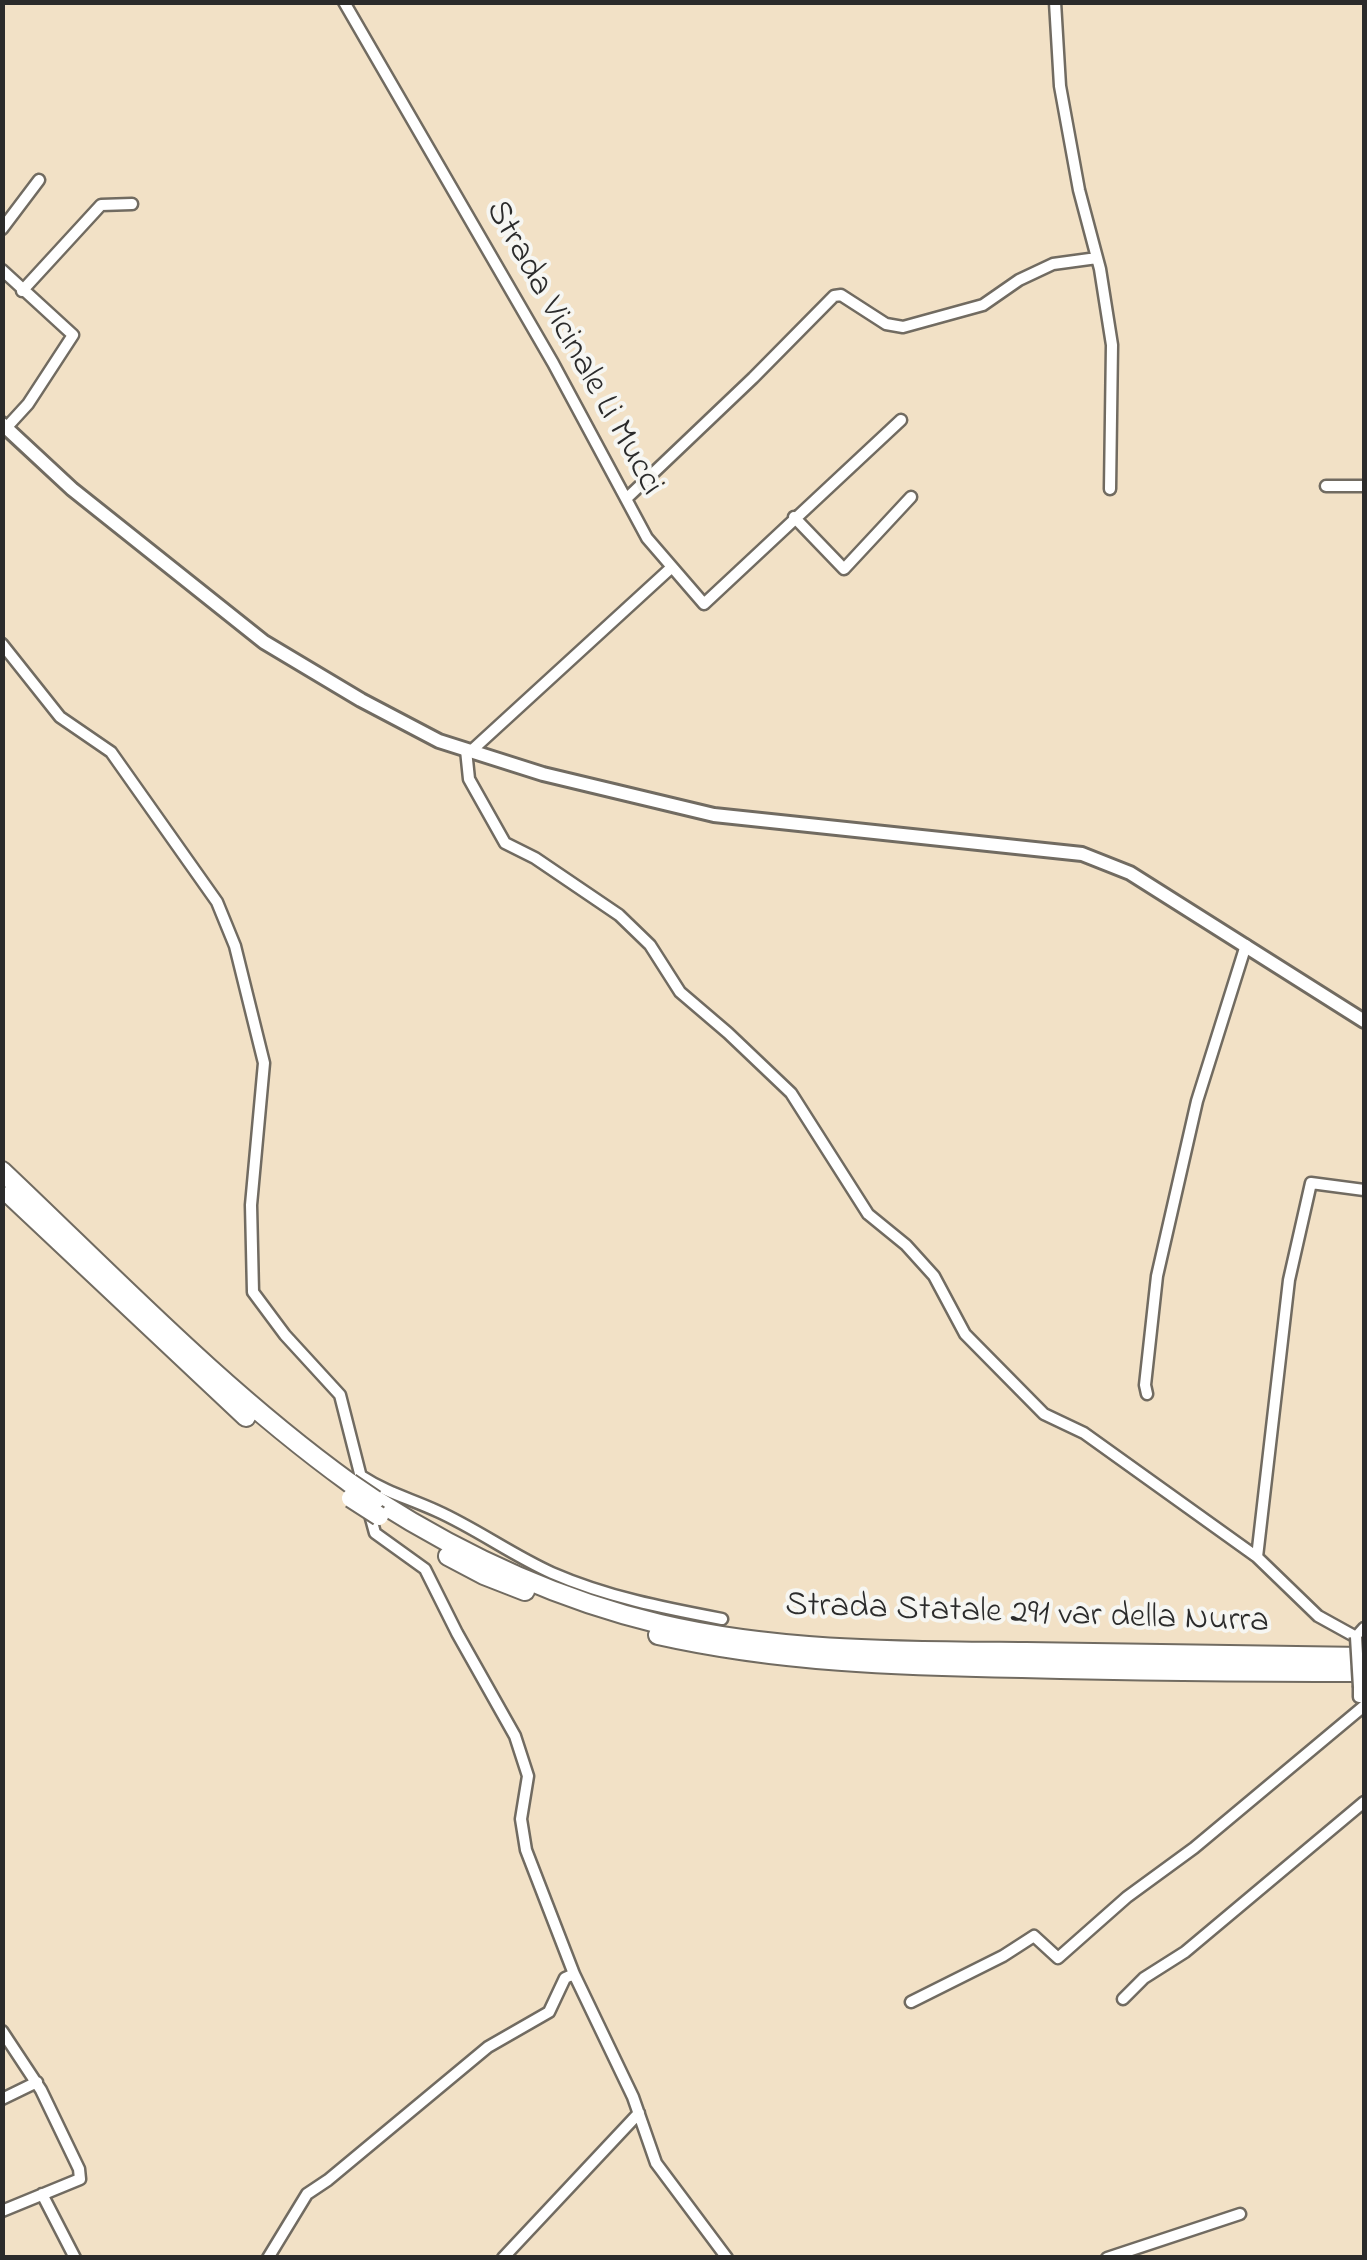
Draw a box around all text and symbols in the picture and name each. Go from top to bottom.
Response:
street label: Strada Vicinale Li Mucci [473,194,671,504]
street label: Strada Statale 291 var della Nurra [784,1587,1270,1645]

